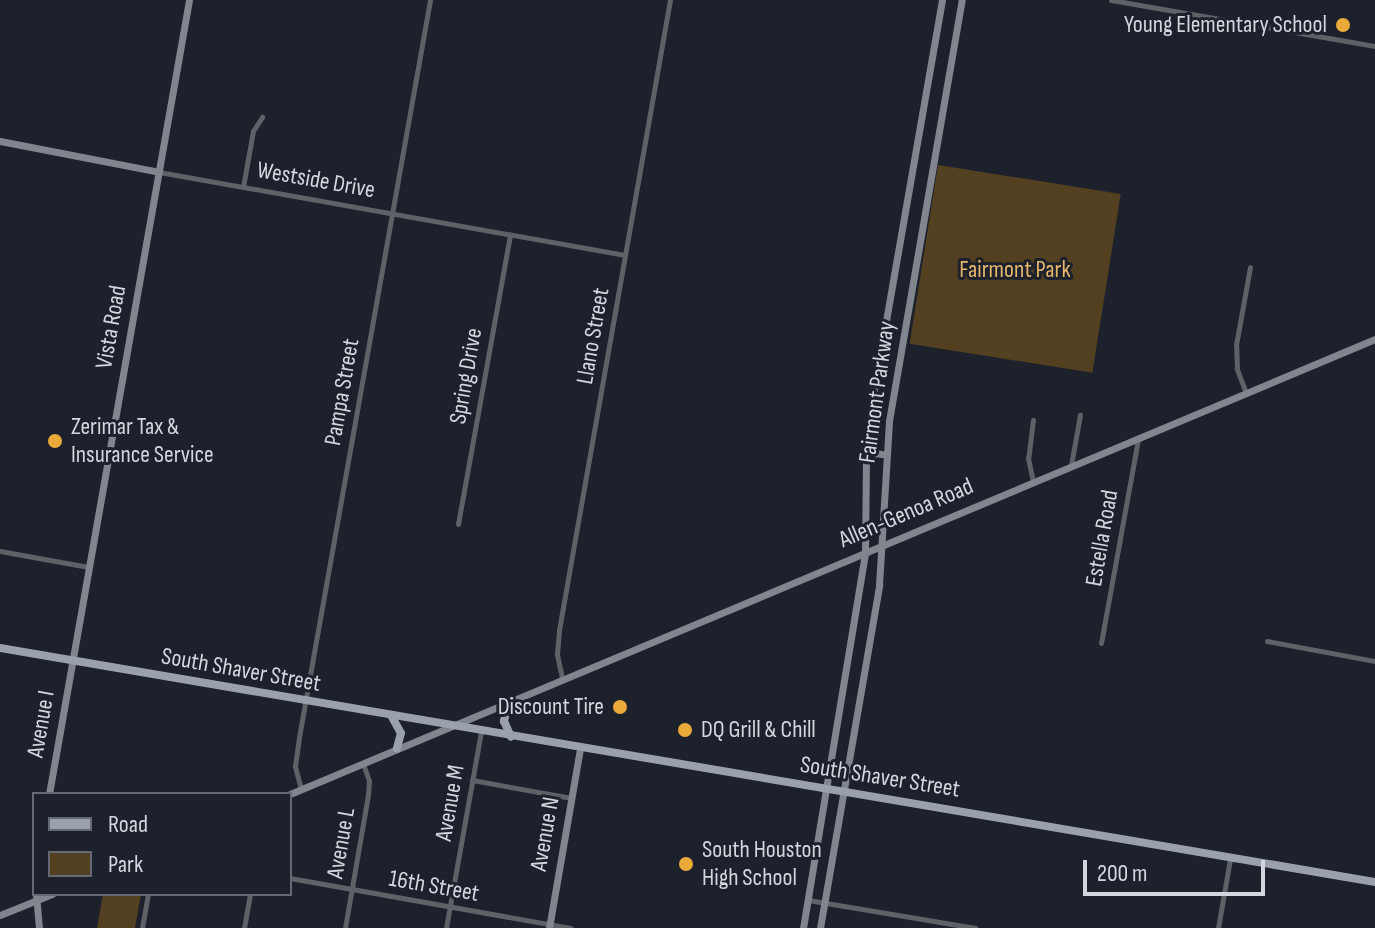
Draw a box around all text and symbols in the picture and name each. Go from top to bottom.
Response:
place label: Young Elementary School [1124,11,1327,39]
marker: Young Elementary School [1334,16,1352,34]
street label: Westside Drive [255,155,377,205]
park label: Fairmont Park [959,256,1071,284]
street label: Vista Road [90,283,132,371]
street label: Llano Street [570,286,616,386]
street label: Fairmont Parkway [853,319,901,465]
street label: Spring Drive [443,326,489,426]
street label: Pampa Street [318,336,366,448]
place label: Zerimar Tax & Insurance Service [71,413,214,469]
marker: Zerimar Tax & Insurance Service [46,432,64,450]
street label: Allen-Genoa Road [834,472,978,554]
street label: Estella Road [1079,488,1125,588]
street label: South Shaver Street [159,642,323,698]
street label: Avenue I [21,688,61,760]
place label: Discount Tire [498,693,604,721]
marker: Discount Tire [611,698,629,716]
place label: DQ Grill & Chill [701,716,816,744]
marker: DQ Grill & Chill [676,721,694,739]
street label: South Shaver Street [798,750,962,804]
street label: Avenue M [429,763,471,843]
legend [32,792,292,896]
street label: Avenue N [524,795,566,873]
street label: Avenue L [321,805,361,881]
text: Road [108,810,148,839]
place label: South Houston High School [702,836,822,892]
scale bar [1087,844,1269,894]
text: Park [108,850,143,879]
marker: South Houston High School [677,855,695,873]
text: 200 m [1097,859,1148,888]
street label: 16th Street [387,864,481,908]

